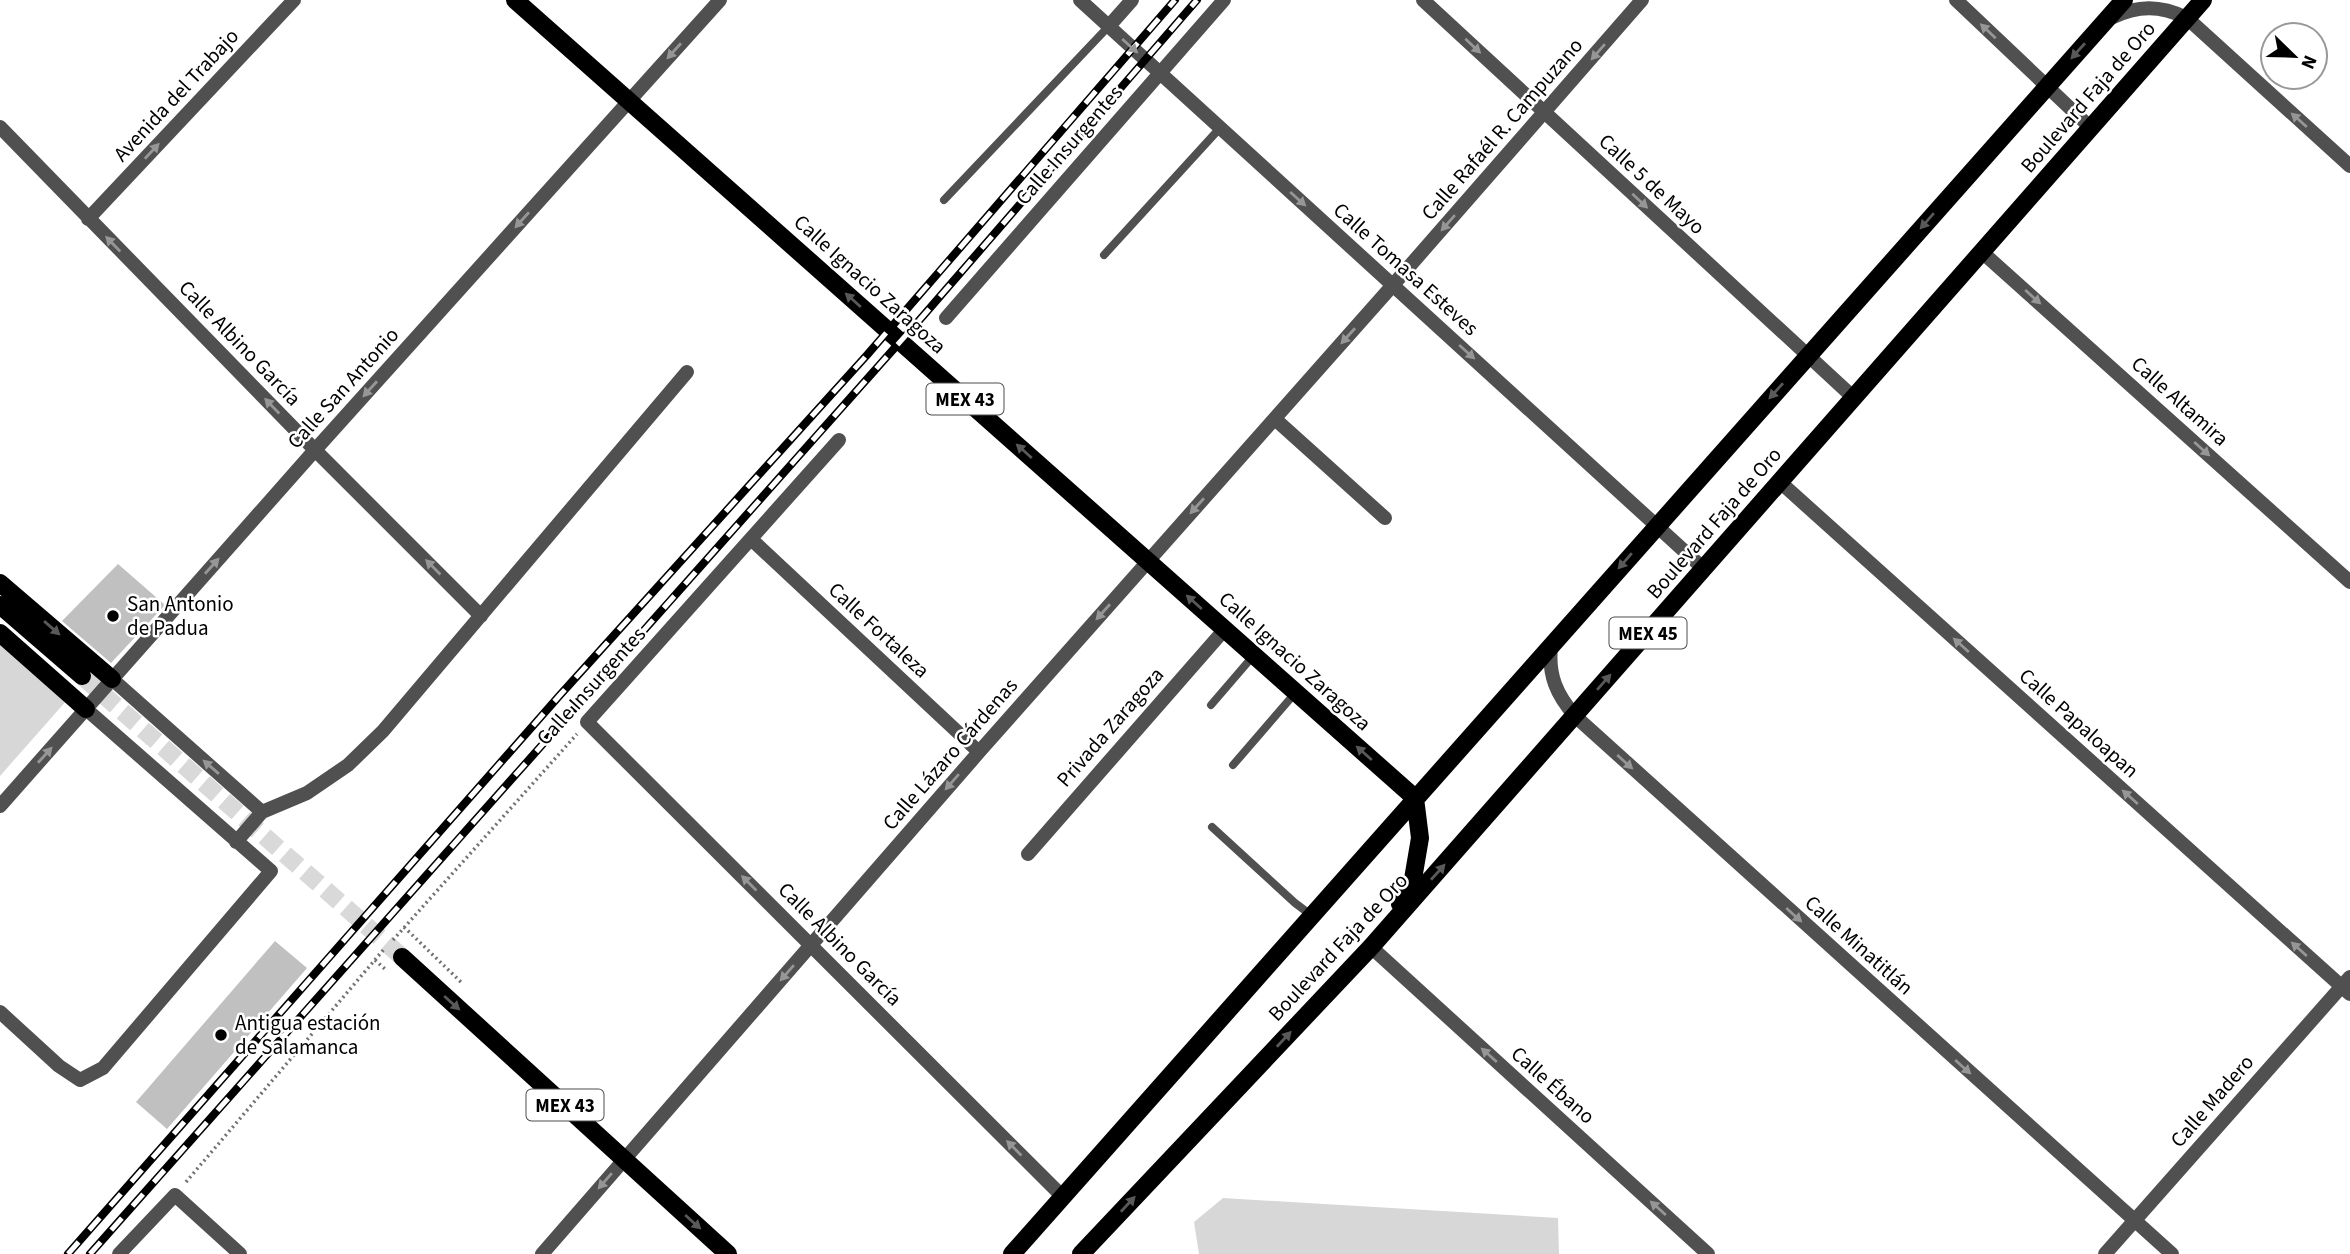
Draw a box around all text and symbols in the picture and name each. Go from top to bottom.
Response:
street label: Boulevard Faja de Oro [2013,14,2163,180]
north arrow [2259,21,2329,91]
street label: Avenida del Trabajo [106,22,246,168]
one-way arrow [1980,23,1997,39]
street label: Calle Rafaél R. Campuzano [1414,31,1590,227]
one-way arrow [1122,37,1139,53]
one-way arrow [1464,38,1481,54]
one-way arrow [666,42,682,60]
one-way arrow [2070,42,2086,60]
one-way arrow [1591,43,1606,60]
text: N [2293,51,2323,73]
street label: Calle Insurgentes [1008,78,1130,212]
one-way arrow [2290,112,2308,128]
street label: Calle 5 de Mayo [1592,127,1712,241]
one-way arrow [144,143,160,160]
one-way arrow [1290,191,1307,206]
one-way arrow [1631,192,1648,208]
street label: Calle Tomasa Esteves [1327,195,1485,343]
street label: Calle Ignacio Zaragoza [787,207,953,361]
one-way arrow [515,211,531,228]
one-way arrow [1919,212,1935,230]
one-way arrow [1440,214,1456,232]
one-way arrow [104,235,121,252]
street label: Calle Albino García [172,273,308,413]
one-way arrow [2024,289,2041,305]
one-way arrow [845,293,862,308]
street label: Calle San Antonio [280,321,406,455]
one-way arrow [1341,328,1356,345]
one-way arrow [1458,344,1475,360]
street label: Calle Altamira [2125,349,2235,453]
one-way arrow [362,380,378,398]
one-way arrow [1768,382,1784,400]
road number: MEX 43 [926,384,1004,414]
one-way arrow [265,398,281,415]
street label: Boulevard Faja de Oro [1639,440,1789,606]
one-way arrow [2193,441,2211,457]
one-way arrow [1015,443,1033,459]
one-way arrow [1190,498,1205,515]
one-way arrow [1618,553,1633,570]
one-way arrow [204,557,220,575]
one-way arrow [424,559,441,576]
street label: Calle Fortaleza [822,575,936,685]
street label: Calle Ignacio Zaragoza [1212,584,1378,738]
place label: San Antonio de Padua [127,589,234,643]
one-way arrow [1186,594,1203,610]
one-way arrow [1095,603,1111,621]
marker: San Antonio de Padua [105,608,121,624]
road number: MEX 45 [1610,618,1686,648]
one-way arrow [43,620,60,635]
street label: Calle Insurgentes [530,620,653,752]
one-way arrow [1952,638,1969,653]
street label: Privada Zaragoza [1049,660,1171,794]
street label: Calle Papaloapan [2013,661,2145,785]
street label: Calle Lázaro Cárdenas [875,671,1025,837]
one-way arrow [1596,674,1611,691]
one-way arrow [1356,745,1373,761]
one-way arrow [37,746,53,764]
one-way arrow [1616,754,1634,770]
one-way arrow [202,759,220,775]
one-way arrow [945,774,960,791]
one-way arrow [2121,789,2139,805]
one-way arrow [1430,863,1445,880]
street label: Boulevard Faja de Oro [1261,866,1415,1028]
one-way arrow [740,875,757,892]
street label: Calle Albino García [771,875,909,1013]
street label: Calle Minatitlán [1798,888,1920,1002]
one-way arrow [1785,906,1802,922]
one-way arrow [2290,941,2308,957]
one-way arrow [780,964,795,981]
one-way arrow [444,994,461,1010]
place label: Antigua estación de Salamanca [235,1008,381,1062]
marker: Antigua estación de Salamanca [213,1027,229,1043]
one-way arrow [1275,1031,1291,1048]
street label: Calle Ébano [1504,1039,1602,1131]
one-way arrow [1480,1047,1498,1063]
street label: Calle Madero [2163,1048,2261,1154]
one-way arrow [1954,1059,1972,1075]
road number: MEX 43 [526,1090,604,1120]
one-way arrow [1005,1139,1022,1156]
one-way arrow [597,1172,613,1190]
one-way arrow [1119,1196,1135,1213]
one-way arrow [1649,1201,1666,1216]
one-way arrow [684,1214,702,1230]

